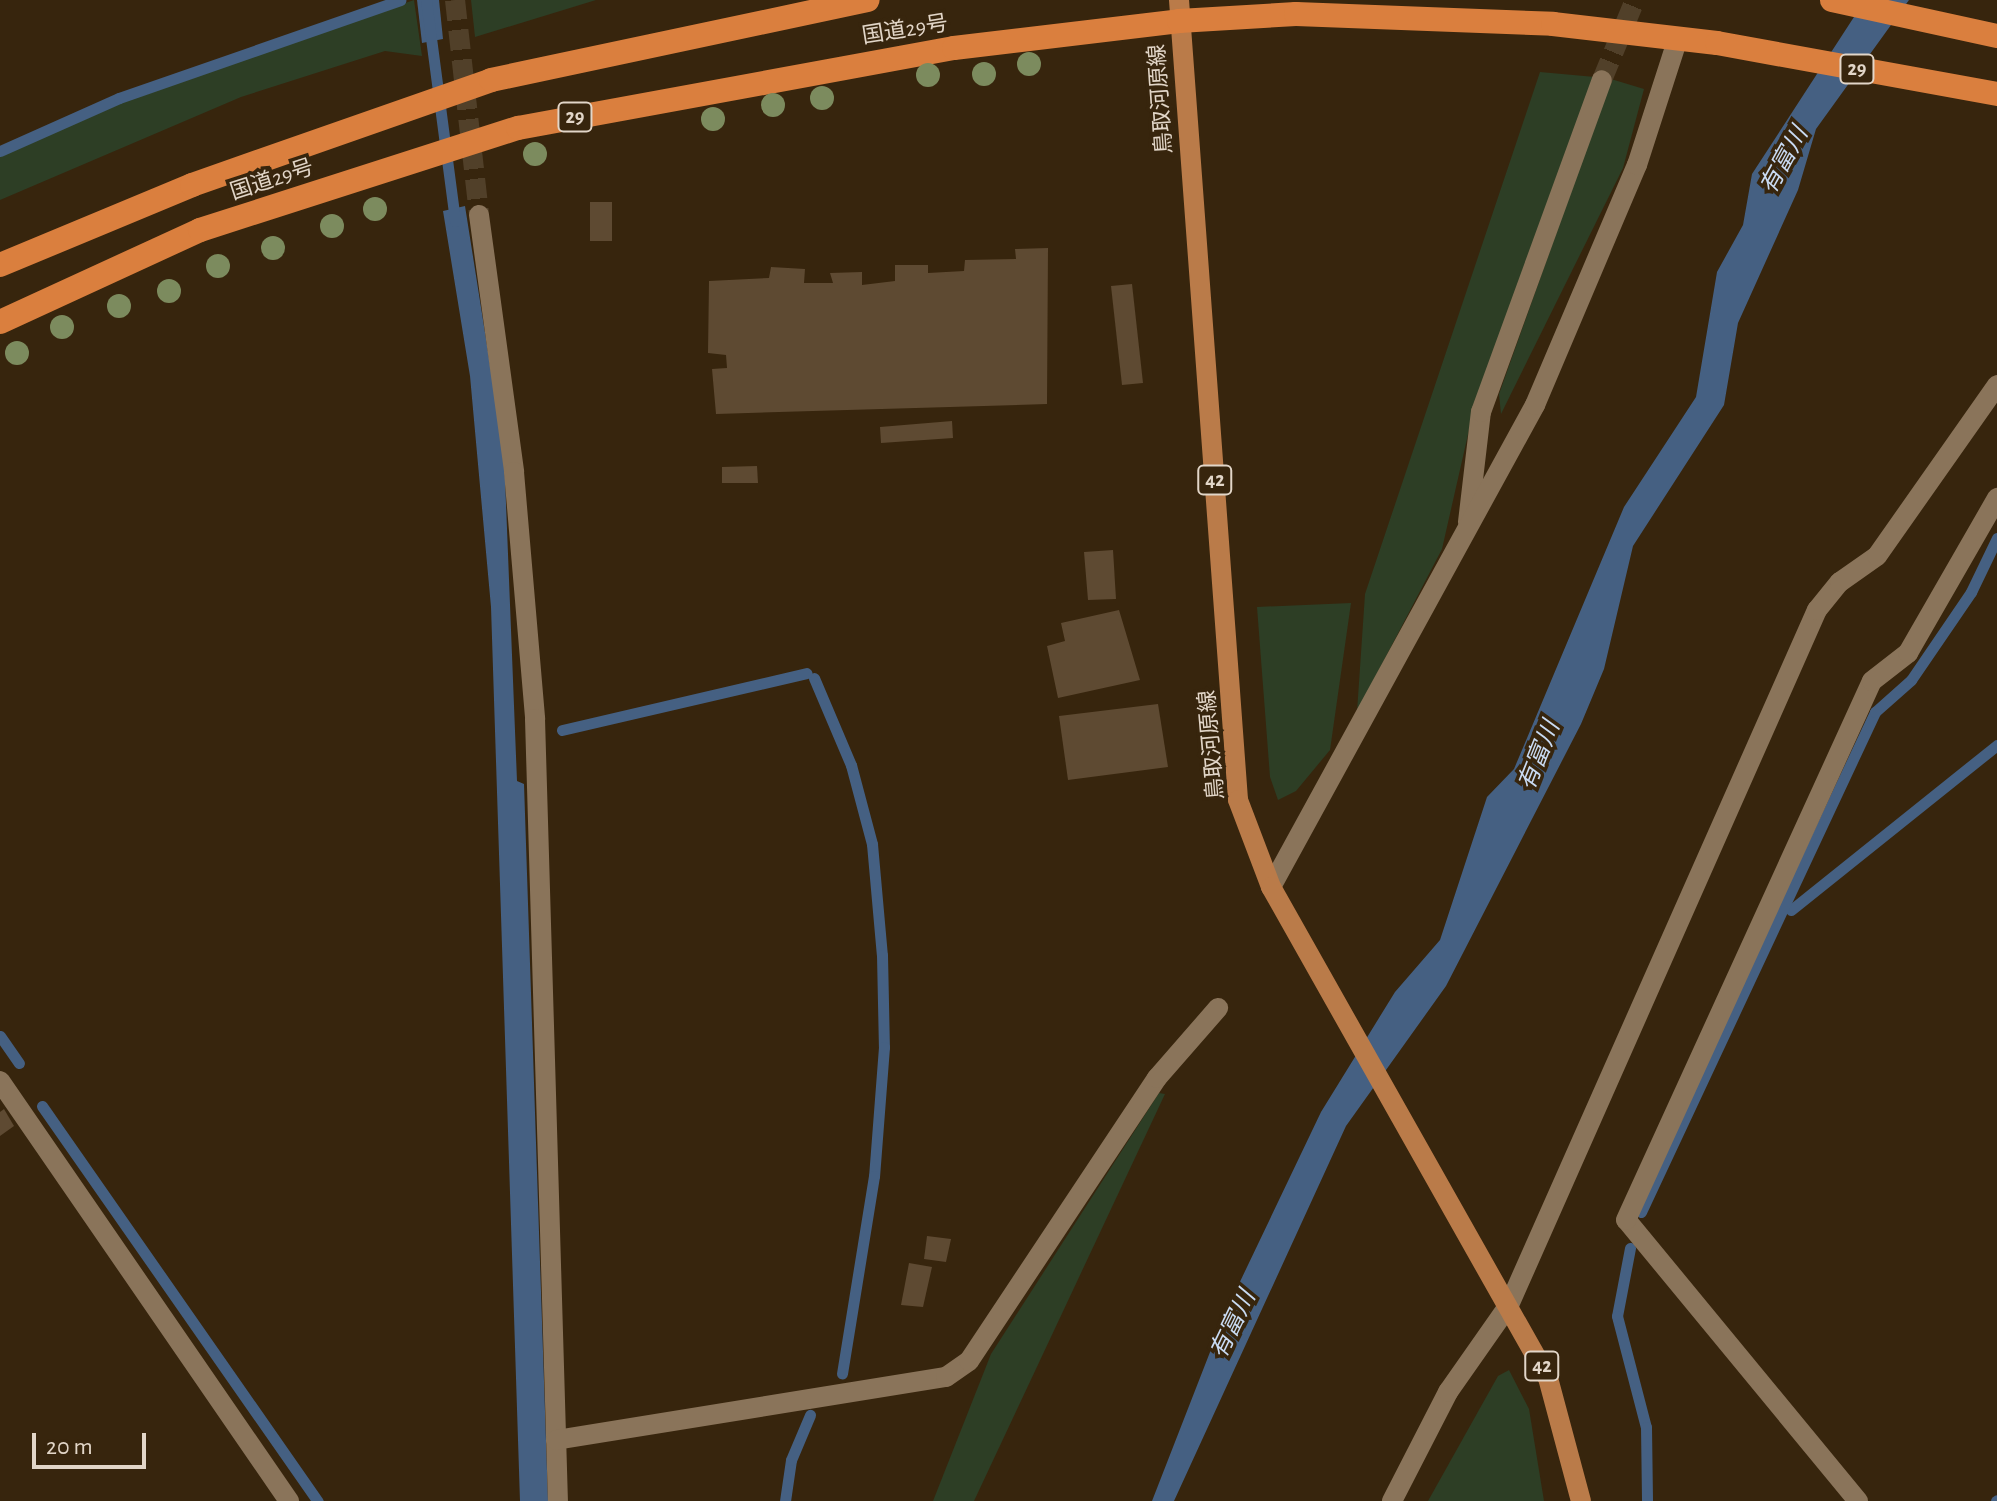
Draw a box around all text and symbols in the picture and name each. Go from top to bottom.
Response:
street label: 国道29号 [860,10,950,50]
street label: 鳥取河原線 [1144,43,1178,155]
road number: 29 [1839,53,1875,85]
road number: 29 [557,101,593,133]
water label: 有富川 [1755,123,1815,199]
street label: 国道29号 [227,154,317,206]
road number: 42 [1197,464,1233,496]
street label: 鳥取河原線 [1194,689,1230,801]
water label: 有富川 [1513,717,1567,795]
water label: 有富川 [1205,1286,1263,1364]
road number: 42 [1524,1350,1560,1382]
scale bar [36,1417,150,1467]
text: 20 m [46,1435,93,1459]

